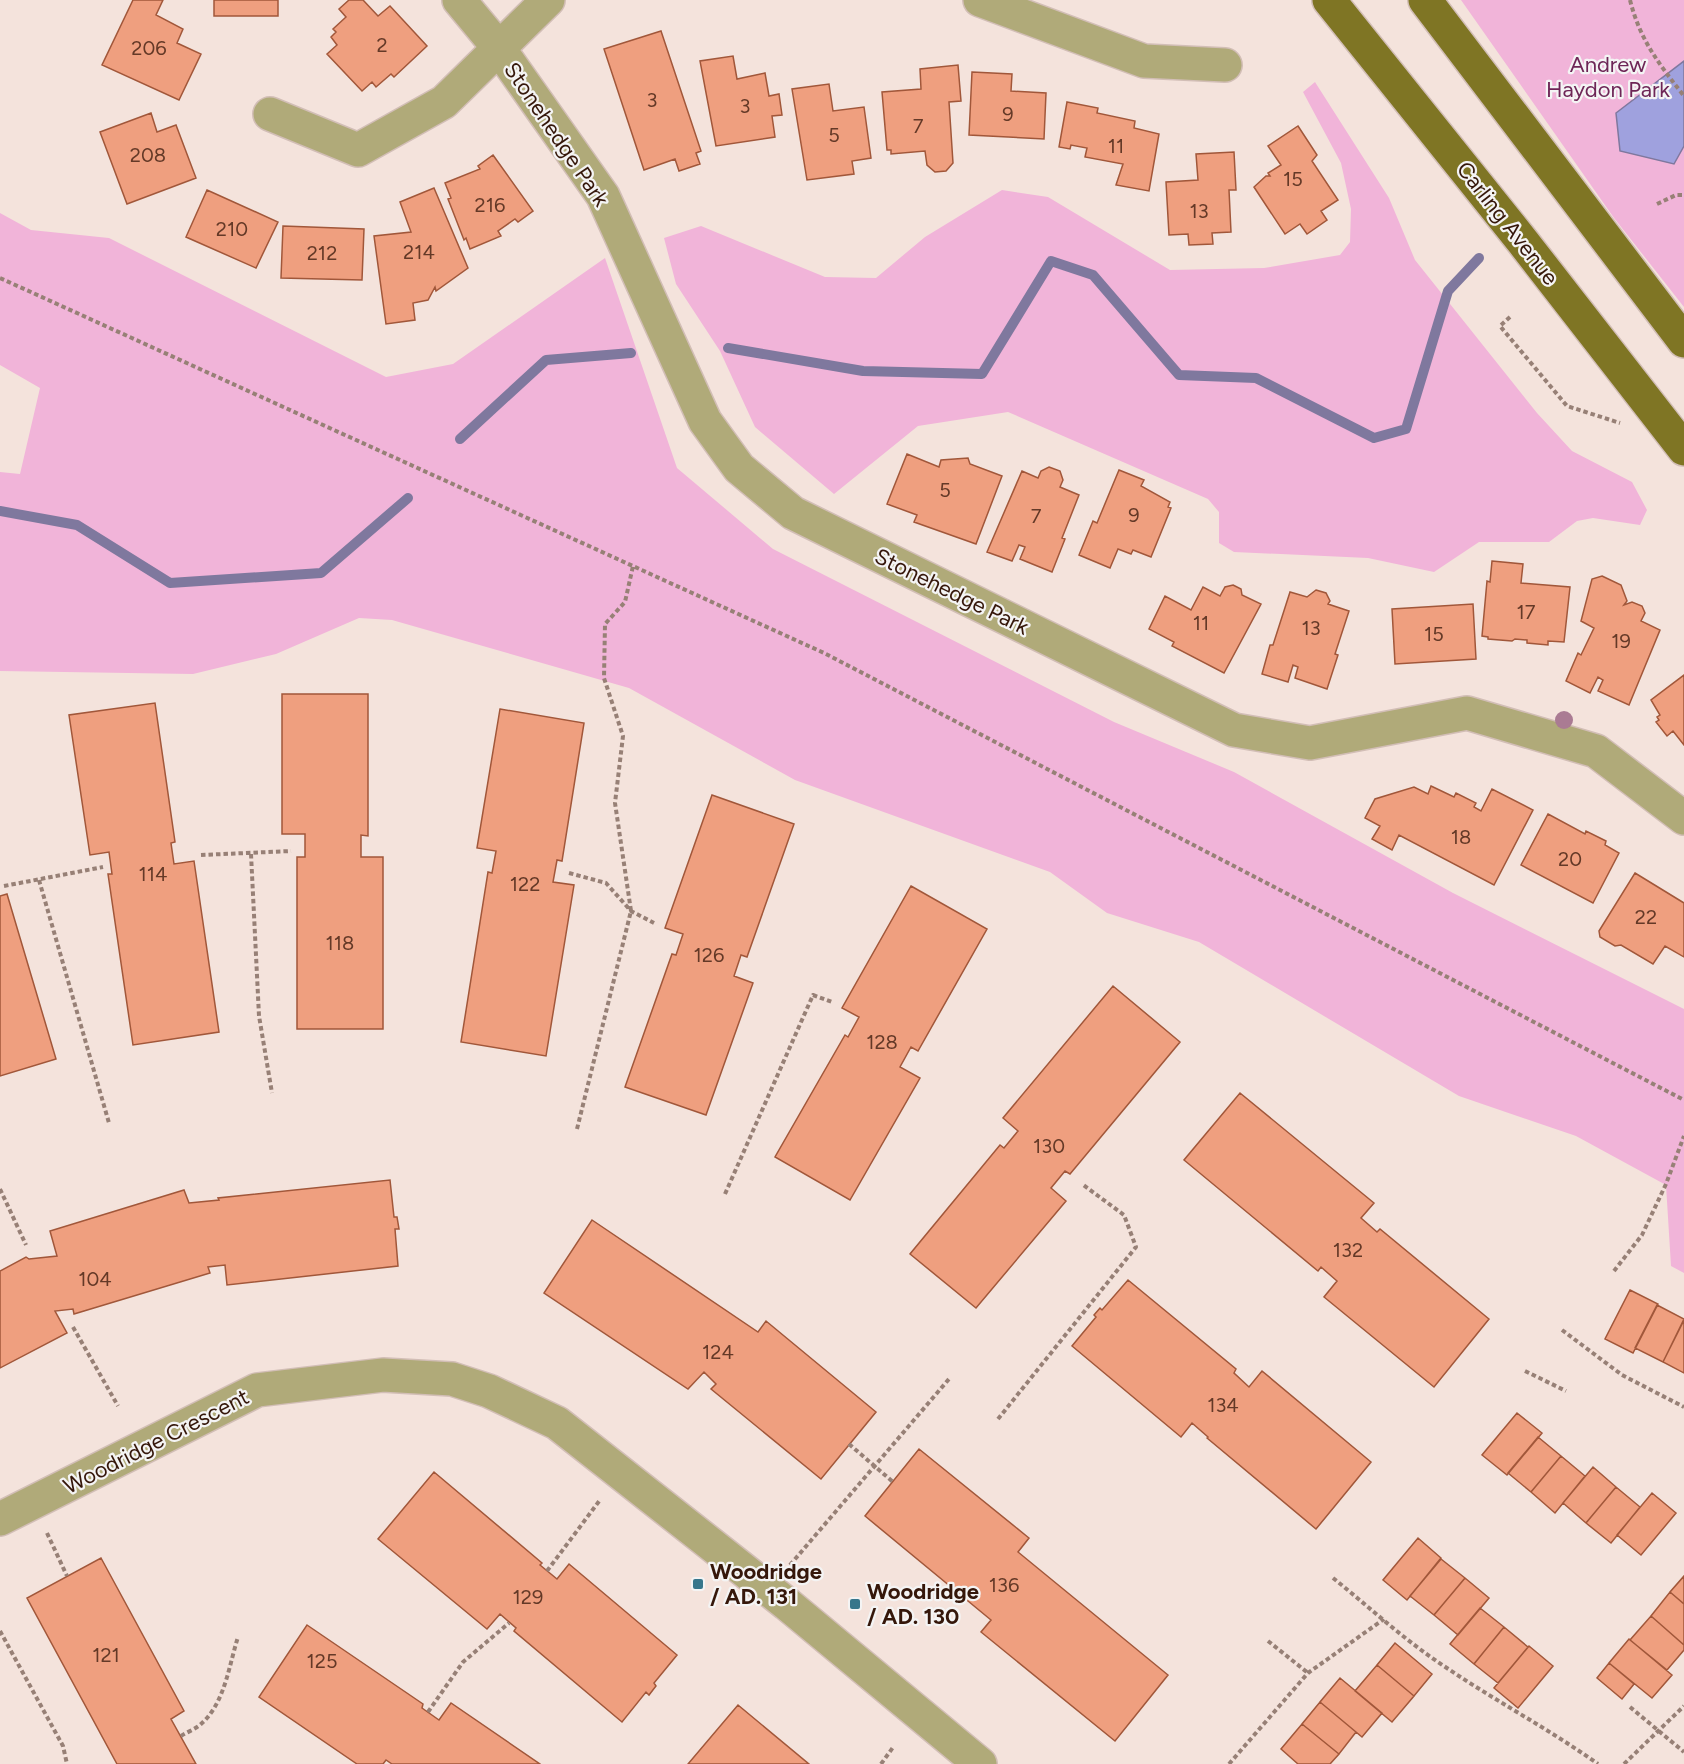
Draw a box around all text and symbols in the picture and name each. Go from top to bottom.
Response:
house number: 2 [376,33,388,57]
house number: 206 [131,36,167,60]
park label: Andrew Haydon Park [1546,51,1670,103]
street label: Stonehedge Park [498,57,615,212]
house number: 3 [647,88,657,112]
house number: 3 [740,94,750,118]
house number: 9 [1002,102,1014,126]
house number: 7 [913,114,924,138]
house number: 5 [828,123,840,147]
house number: 11 [1108,134,1124,158]
house number: 208 [130,143,166,167]
street label: Carling Avenue [1451,156,1564,291]
house number: 15 [1283,167,1303,191]
house number: 216 [475,193,505,217]
house number: 13 [1189,199,1209,223]
house number: 210 [216,217,248,241]
house number: 214 [403,240,435,264]
house number: 212 [307,241,337,265]
house number: 5 [939,478,951,502]
house number: 9 [1128,503,1140,527]
house number: 7 [1031,504,1042,528]
street label: Stonehedge Park [870,542,1034,641]
house number: 17 [1517,600,1536,624]
house number: 11 [1193,611,1209,635]
house number: 13 [1301,616,1321,640]
house number: 15 [1424,622,1444,646]
house number: 19 [1611,629,1631,653]
house number: 18 [1451,825,1471,849]
house number: 20 [1558,847,1582,871]
house number: 114 [139,862,167,886]
house number: 122 [510,872,540,896]
house number: 22 [1635,905,1657,929]
house number: 118 [326,931,354,955]
house number: 126 [694,943,724,967]
house number: 128 [866,1030,898,1054]
house number: 130 [1033,1134,1065,1158]
house number: 132 [1333,1238,1363,1262]
house number: 104 [78,1267,112,1291]
house number: 124 [702,1340,734,1364]
street label: Woodridge Crescent [59,1383,253,1500]
house number: 134 [1207,1393,1239,1417]
place label: Woodridge / AD. 131 [710,1558,822,1610]
house number: 136 [989,1573,1019,1597]
marker: Woodridge / AD. 131 [691,1577,705,1591]
place label: Woodridge / AD. 130 [867,1578,979,1630]
house number: 129 [513,1585,543,1609]
marker: Woodridge / AD. 130 [848,1597,862,1611]
house number: 121 [92,1643,120,1667]
house number: 125 [307,1649,337,1673]

